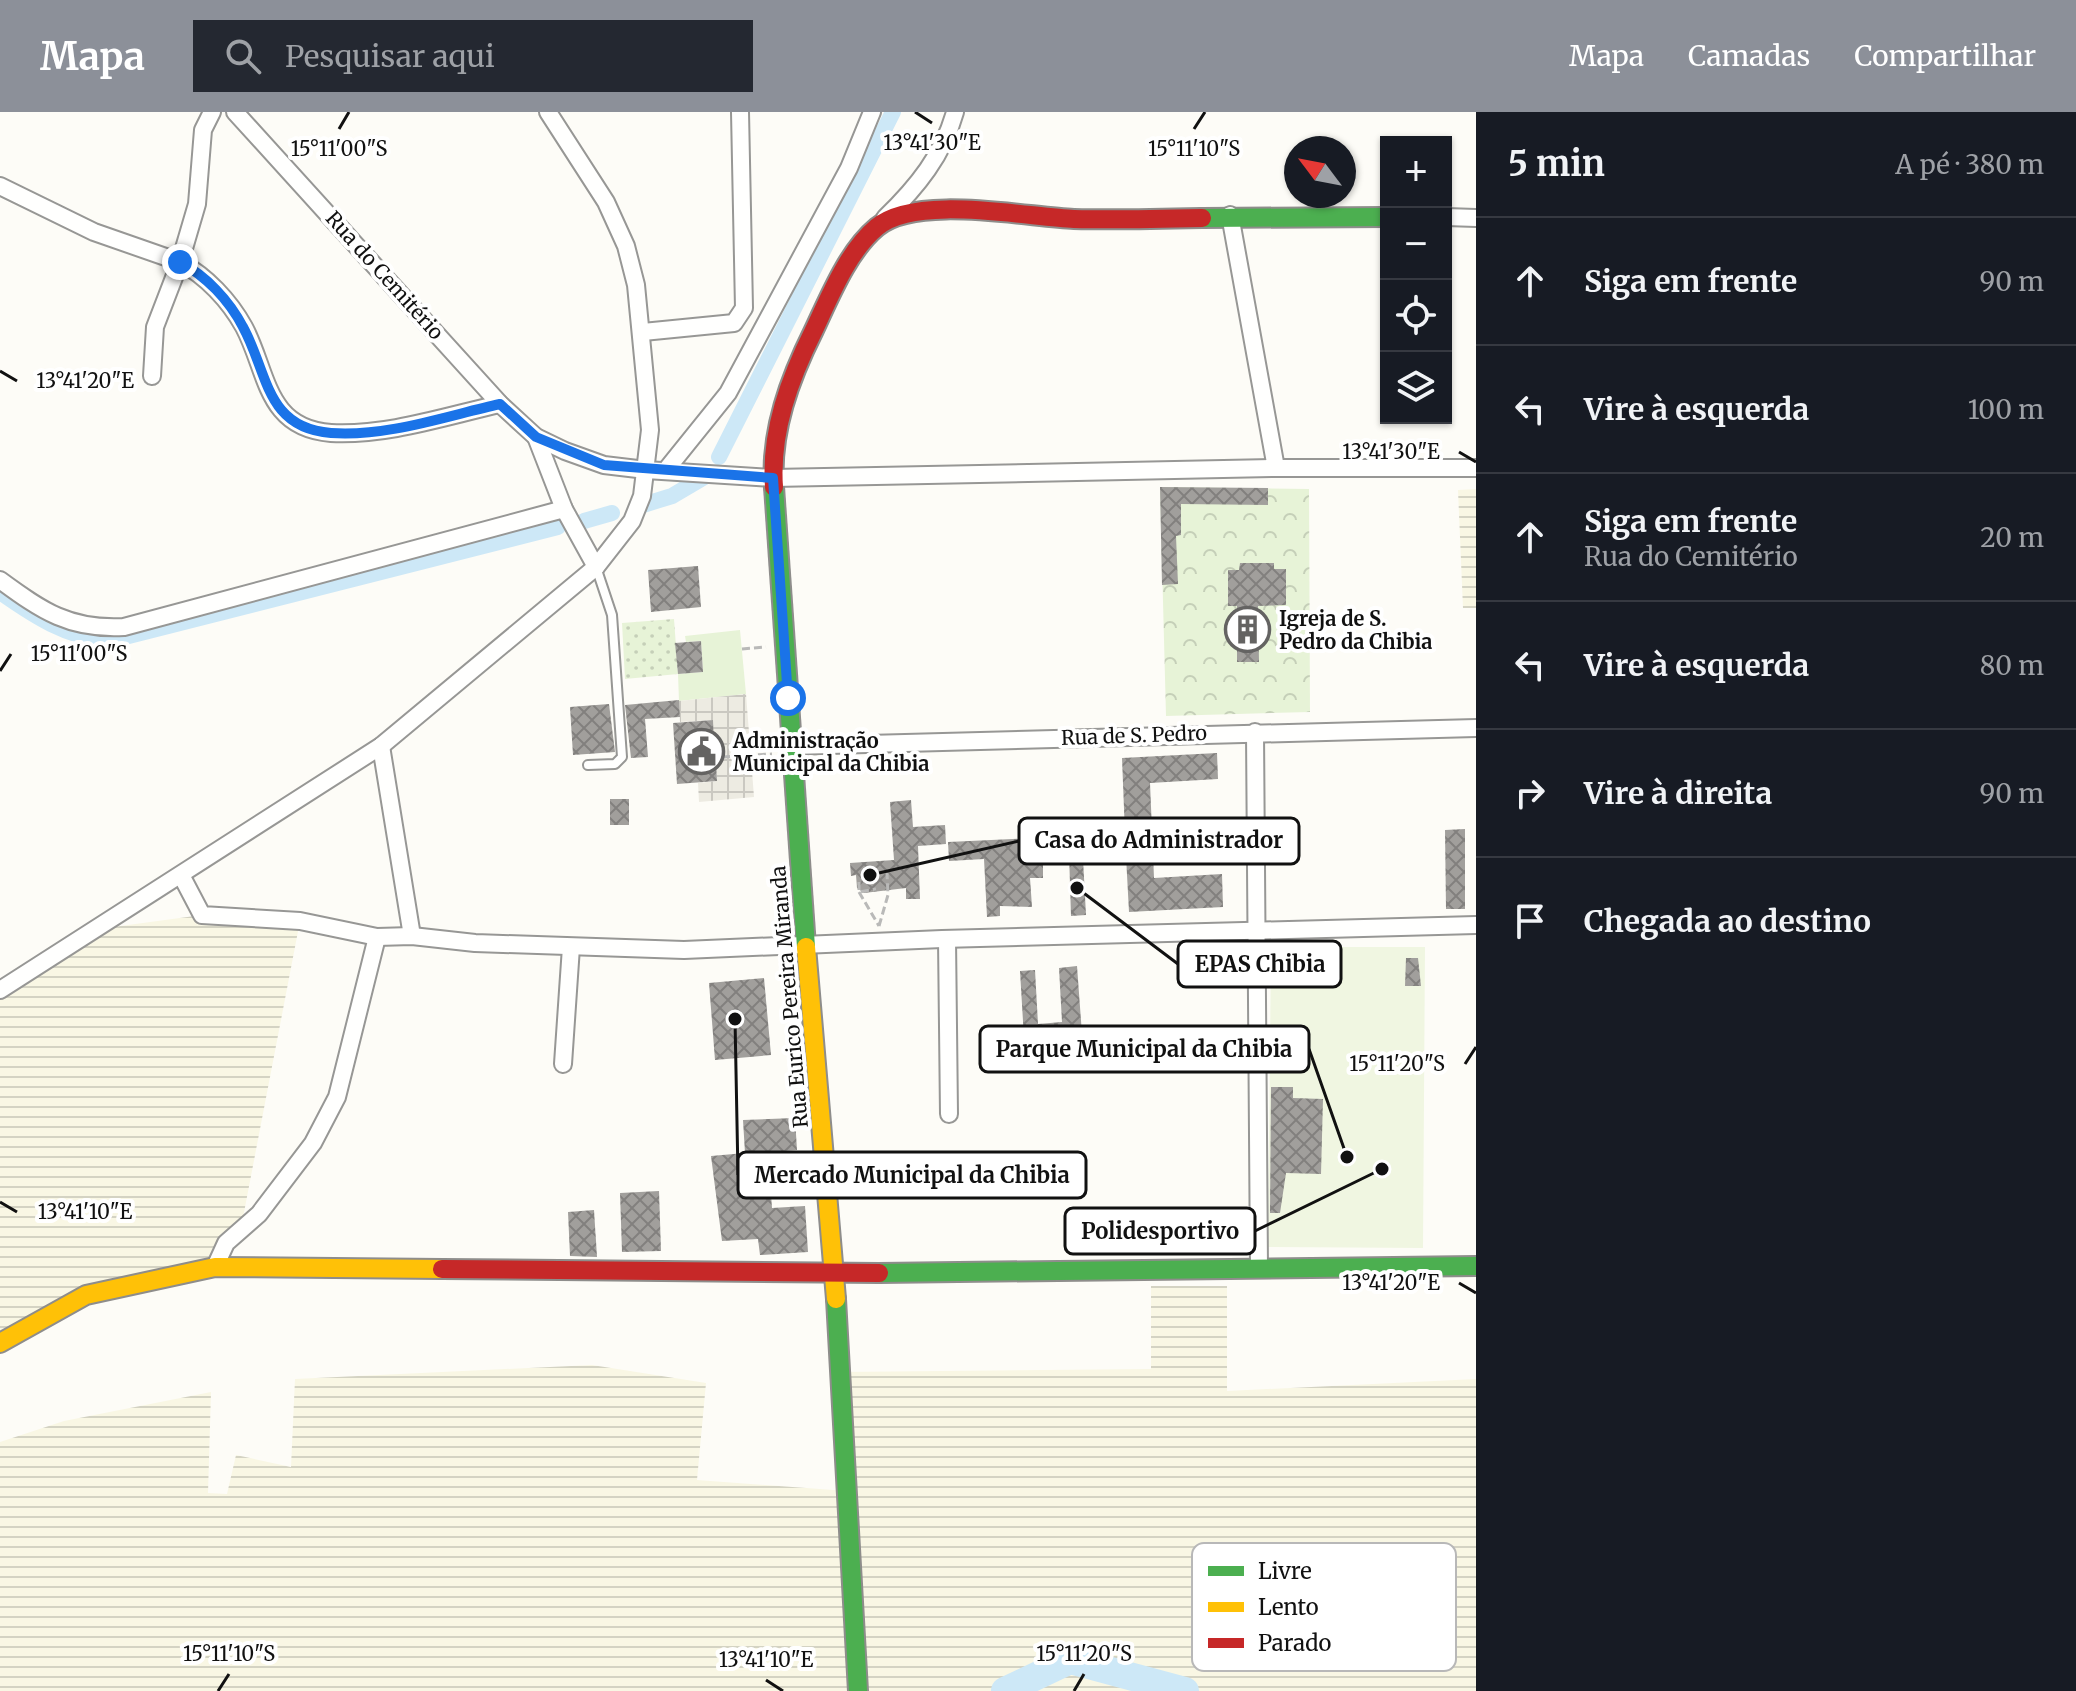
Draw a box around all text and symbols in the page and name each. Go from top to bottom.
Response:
search box [193,20,753,92]
text: Mapa [40,33,145,80]
icon: search [221,34,265,78]
text: Pesquisar aqui [285,37,495,75]
text: Mapa [1569,38,1644,74]
text: Camadas [1688,38,1810,74]
text: Compartilhar [1854,38,2036,74]
text: 13°41'30"E [883,130,981,155]
text: 15°11'00"S [291,136,387,161]
text: 15°11'10"S [1148,136,1240,161]
north arrow [1284,136,1356,208]
map controls [1380,136,1452,424]
button: + [1380,136,1452,208]
text: 5 min [1508,143,1605,185]
text: A pé · 380 m [1895,148,2044,181]
street label: Rua do Cemitério [321,206,450,345]
button: − [1380,208,1452,280]
route end [162,244,198,280]
icon: ahead [1508,259,1552,303]
text: Siga em frente [1584,262,1797,300]
text: 90 m [1980,265,2044,298]
button: locate [1380,280,1452,352]
button: layers [1380,352,1452,424]
text: 13°41'20"E [36,368,134,393]
icon: left [1508,387,1552,431]
text: Vire à esquerda [1584,390,1809,428]
text: 100 m [1968,393,2044,426]
text: 13°41'30"E [1342,439,1440,464]
text: Siga em frente [1584,502,1797,540]
icon: ahead [1508,515,1552,559]
text: 20 m [1980,521,2044,554]
text: Rua do Cemitério [1584,540,1798,573]
building icon: Igreja de S. Pedro da Chibia [1224,605,1272,653]
place label: Igreja de S. Pedro da Chibia [1279,606,1433,654]
text: 15°11'00"S [31,641,127,666]
icon: left [1508,643,1552,687]
text: Vire à esquerda [1584,646,1809,684]
text: 80 m [1980,649,2044,682]
route start [770,680,806,716]
street label: Rua de S. Pedro [1061,720,1208,750]
public building icon: Administração Municipal da Chibia [678,728,726,776]
place label: Administração Municipal da Chibia [732,728,929,776]
icon: right [1508,771,1552,815]
text: Vire à direita [1584,774,1772,812]
text: 90 m [1980,777,2044,810]
callout: Casa do Administrador [1019,818,1299,864]
text: Casa do Administrador [1035,826,1283,854]
street label: Rua Eurico Pereira Miranda [765,865,813,1129]
icon: arrive [1508,899,1552,943]
text: Chegada ao destino [1584,902,1871,940]
callout: EPAS Chibia [1178,941,1341,987]
text: EPAS Chibia [1194,950,1326,978]
callout: Parque Municipal da Chibia [980,1026,1309,1072]
text: Parque Municipal da Chibia [996,1035,1292,1063]
text: 15°11'20"S [1349,1051,1445,1076]
callout: Mercado Municipal da Chibia [738,1152,1086,1198]
text: Mercado Municipal da Chibia [754,1161,1070,1189]
text: 13°41'10"E [38,1199,132,1224]
callout: Polidesportivo [1065,1208,1255,1254]
text: Polidesportivo [1081,1217,1239,1245]
text: 13°41'20"E [1342,1270,1440,1295]
legend [1192,1543,1456,1671]
text: Livre [1258,1557,1312,1585]
text: Lento [1258,1593,1319,1621]
text: Parado [1258,1629,1332,1657]
text: 15°11'10"S [183,1641,275,1666]
text: 15°11'20"S [1036,1641,1132,1666]
text: 13°41'10"E [719,1647,813,1672]

